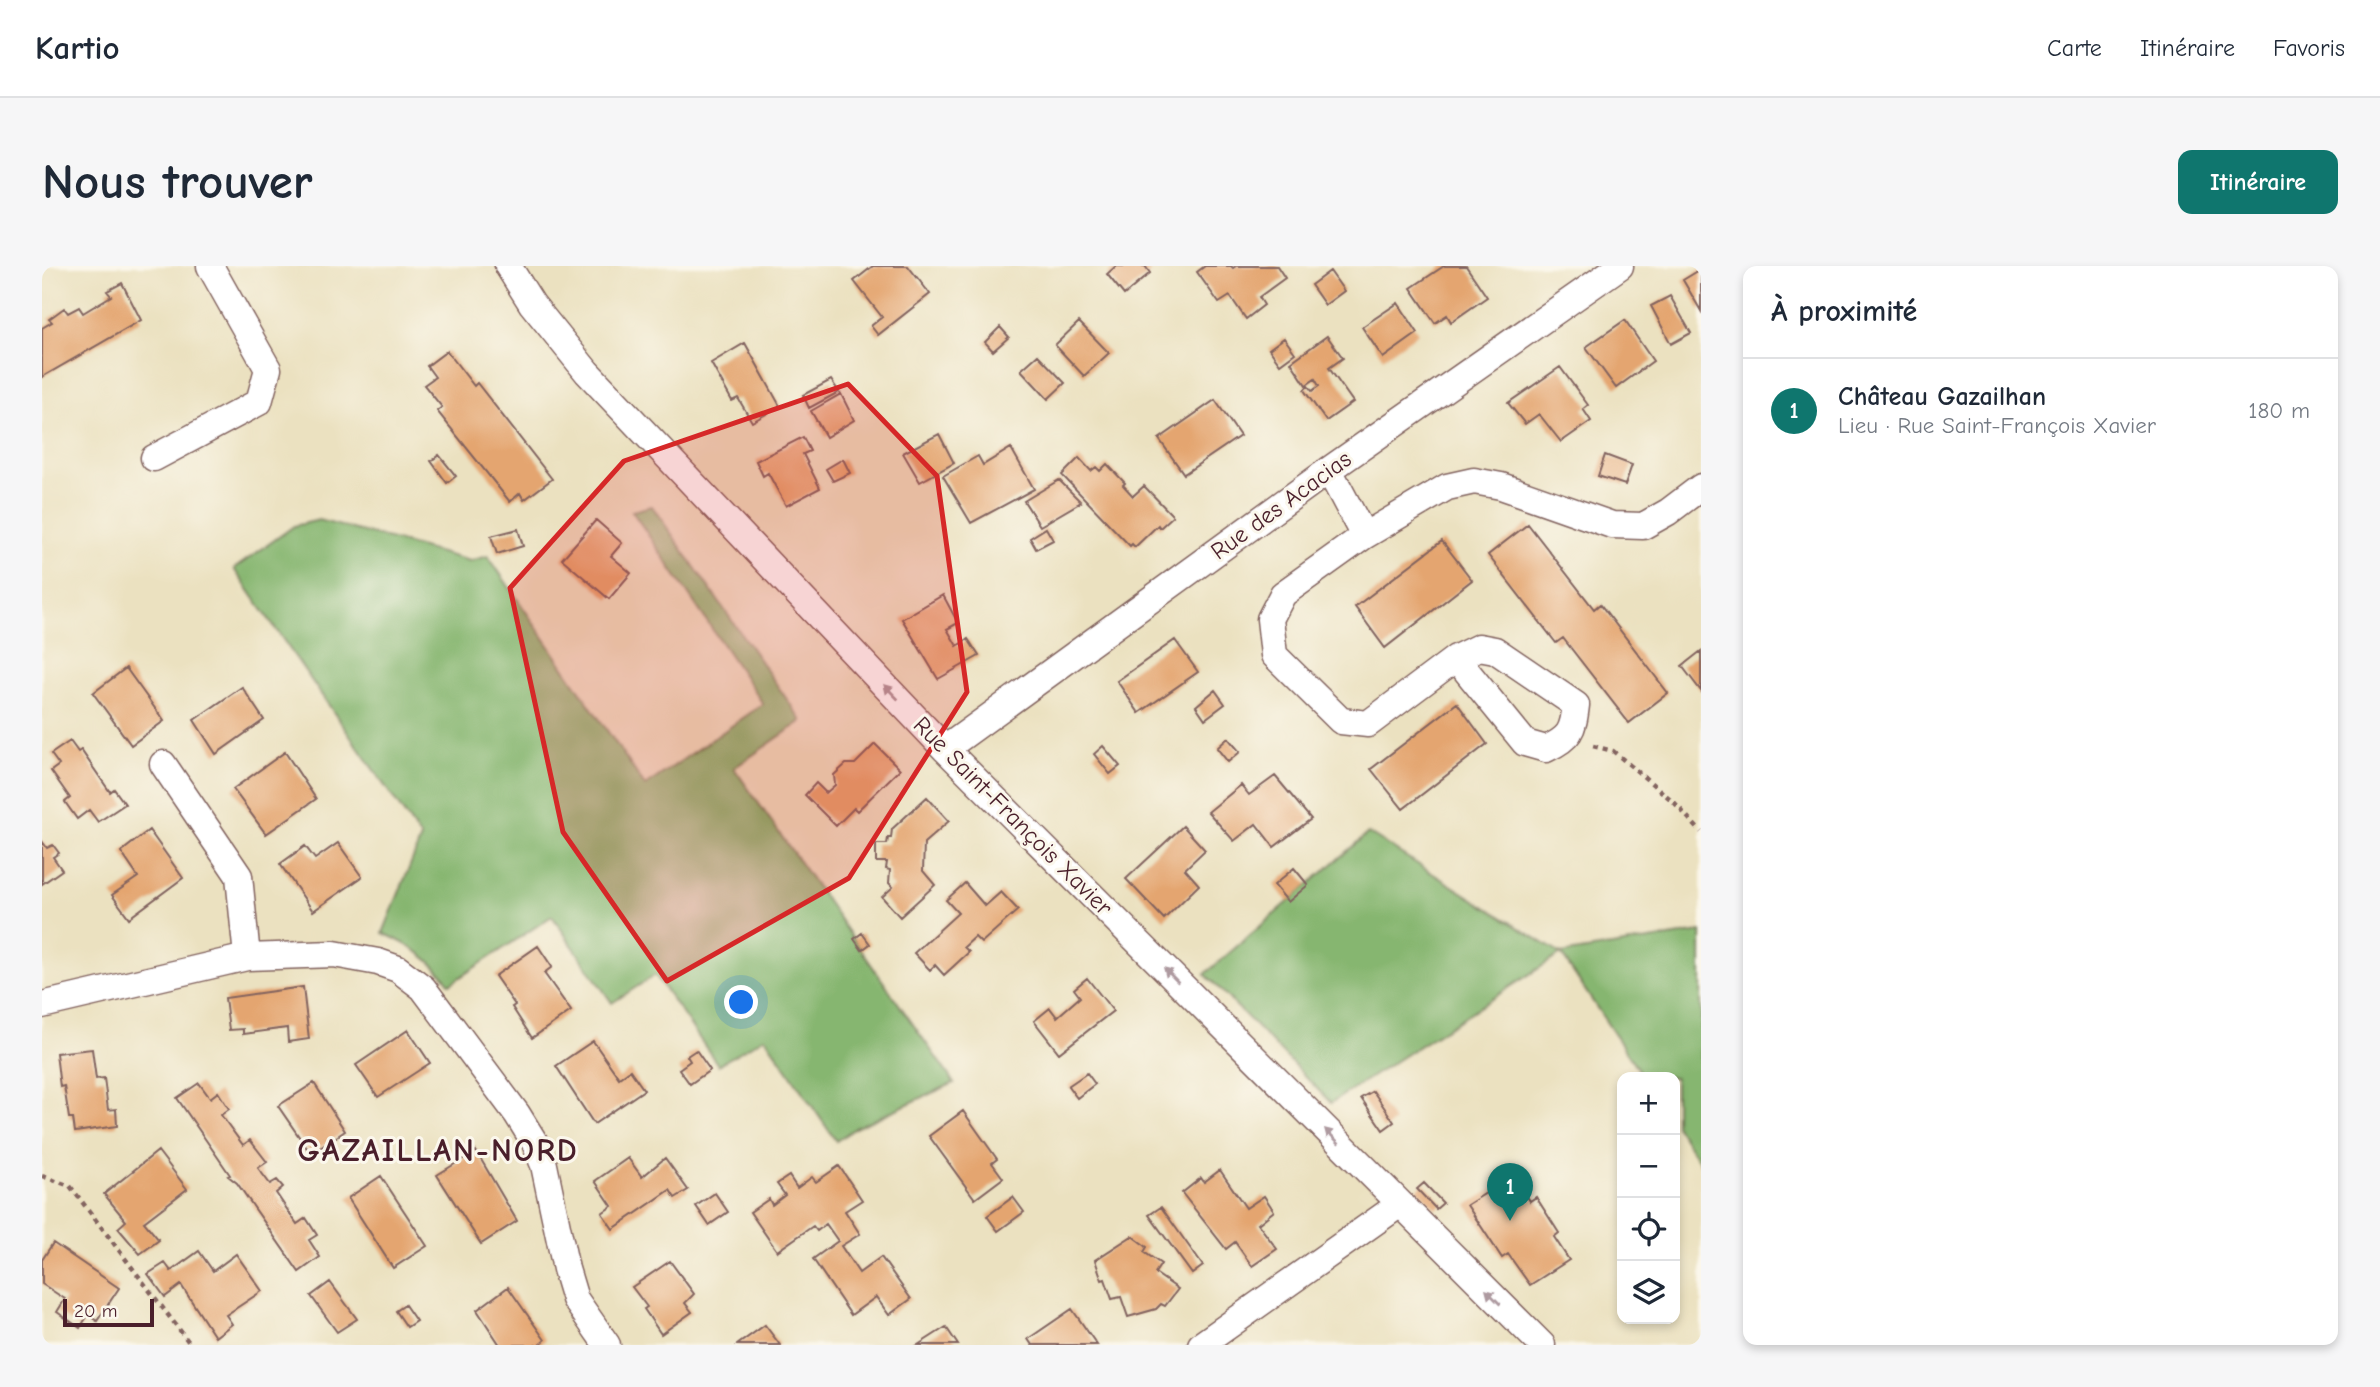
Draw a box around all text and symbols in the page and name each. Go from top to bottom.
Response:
text: Kartio [35,29,120,67]
text: Carte [2047,34,2102,62]
text: Itinéraire [2140,34,2235,62]
text: Favoris [2273,34,2345,62]
button: Itinéraire [2178,150,2338,214]
text: Nous trouver [42,154,313,210]
text: À proximité [1771,294,1917,329]
text: Château Gazailhan [1838,382,2046,412]
text: 1 [1789,397,1799,424]
text: 180 m [2248,397,2310,424]
text: Lieu · Rue Saint-François Xavier [1838,412,2156,439]
street label: Rue des Acacias [1205,445,1357,565]
one-way arrow [883,684,899,701]
street label: Rue Saint-François Xavier [908,711,1119,922]
one-way arrow [1163,967,1180,984]
your location [724,985,758,1019]
map controls [1617,1072,1680,1324]
button: + [1617,1072,1680,1135]
one-way arrow [1324,1128,1341,1145]
district label: GAZAILLAN-NORD [297,1132,579,1169]
button: − [1617,1135,1680,1198]
pin: 1 [1487,1163,1533,1221]
button: locate [1617,1198,1680,1261]
button: layers [1617,1261,1680,1324]
one-way arrow [1485,1288,1502,1305]
scale bar [63,1296,154,1328]
text: 20 m [74,1300,118,1322]

